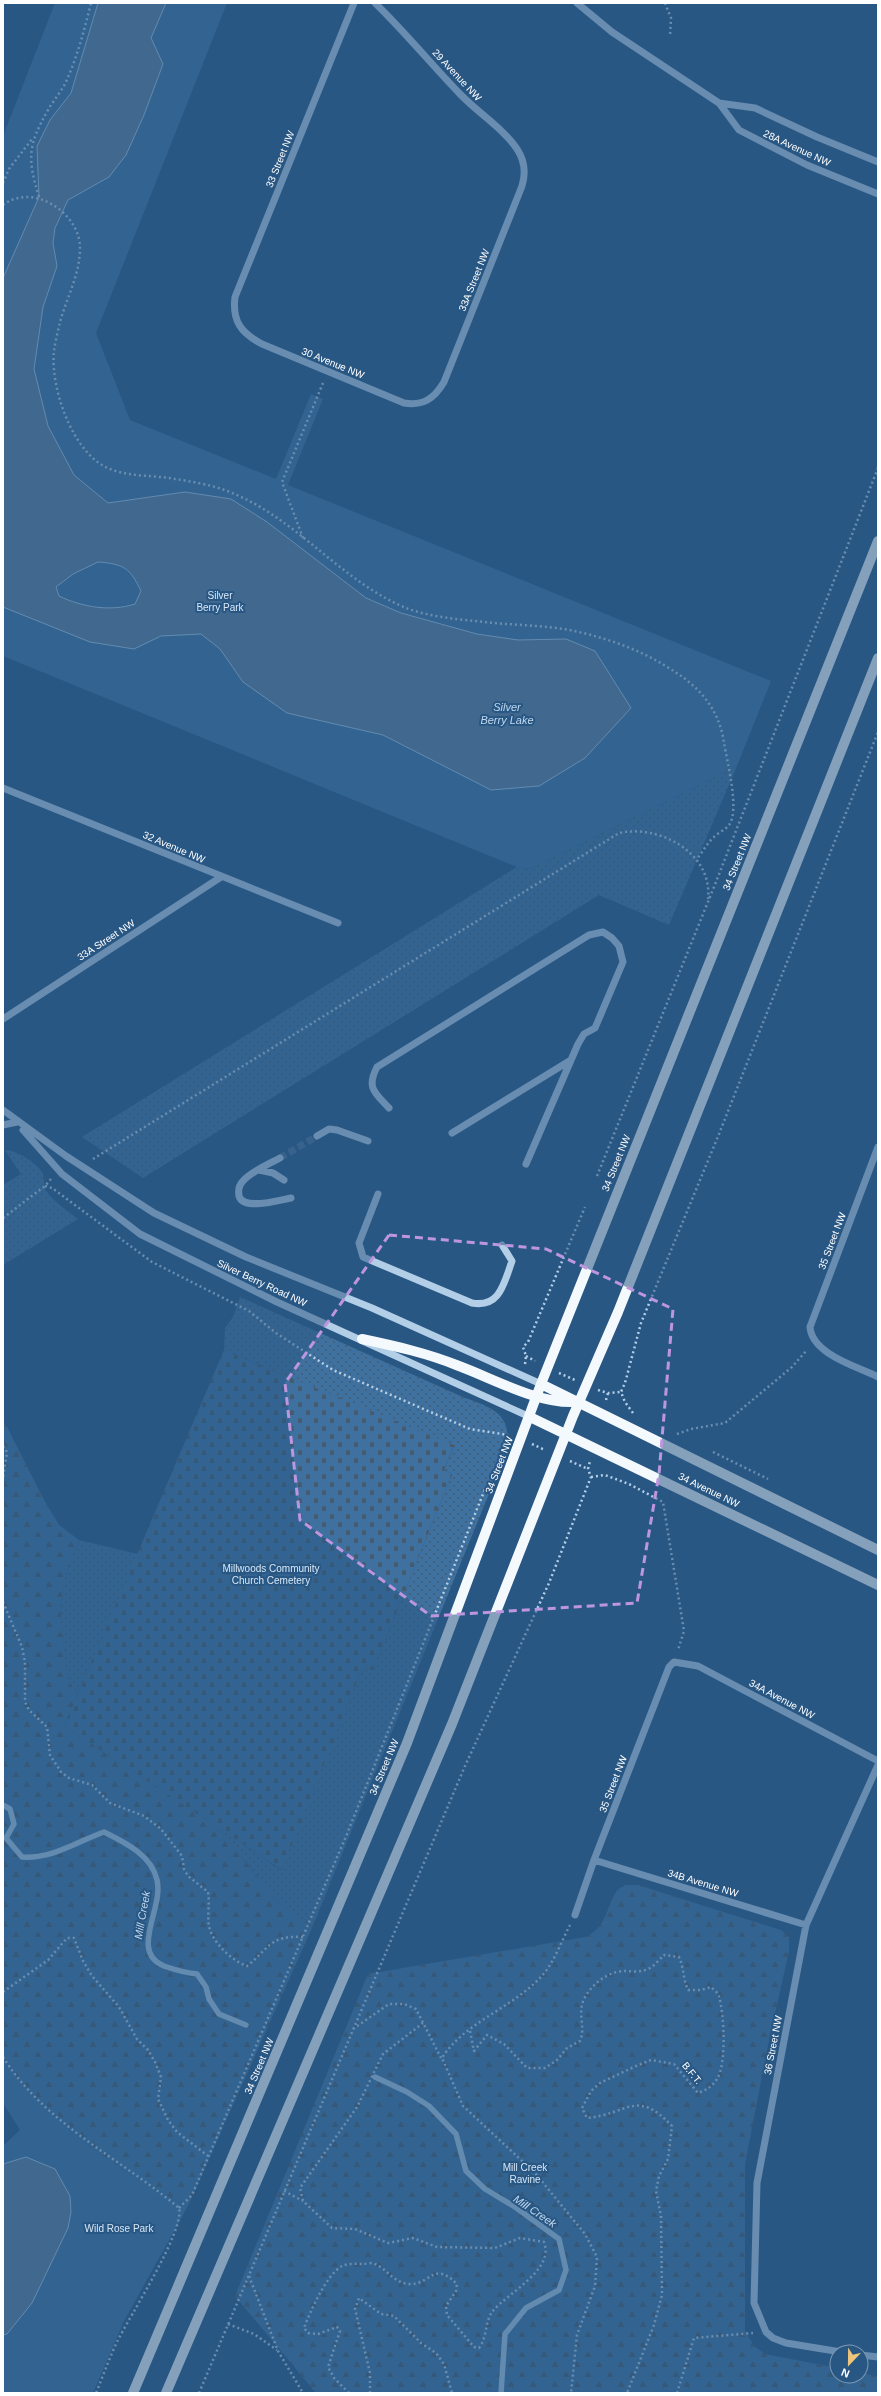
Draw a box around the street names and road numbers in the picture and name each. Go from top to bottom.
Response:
street label: 29 Avenue NW [430,47,484,103]
street label: 28A Avenue NW [762,128,833,169]
street label: 33 Street NW [264,129,297,189]
street label: 33A Street NW [457,247,492,313]
street label: 30 Avenue NW [300,345,366,381]
street label: 32 Avenue NW [141,829,207,865]
street label: 34 Street NW [721,832,754,892]
street label: 33A Street NW [75,917,137,963]
street label: 34 Street NW [600,1133,633,1193]
street label: 35 Street NW [816,1210,848,1271]
street label: Silver Berry Road NW [215,1257,309,1309]
street label: 34 Street NW [483,1434,515,1495]
street label: 34 Avenue NW [677,1470,742,1510]
street label: 34A Avenue NW [747,1677,817,1721]
street label: 34 Street NW [367,1737,401,1797]
street label: 35 Street NW [597,1753,629,1814]
street label: 34B Avenue NW [666,1867,740,1899]
street label: 36 Street NW [762,2014,784,2076]
street label: 34 Street NW [242,2036,276,2096]
street label: B.F.T. [680,2060,704,2086]

